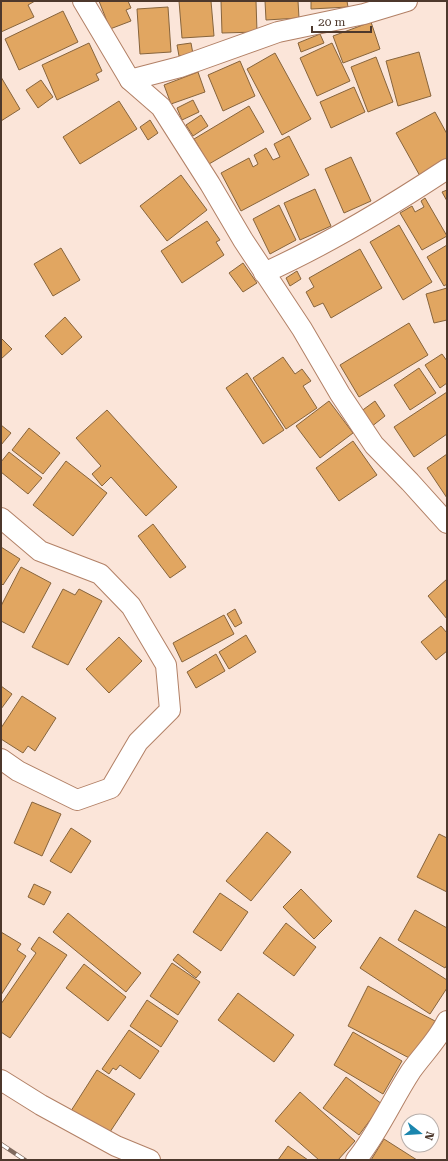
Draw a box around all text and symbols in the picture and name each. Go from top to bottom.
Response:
scale bar [312,8,371,34]
text: 20 m [318,15,345,29]
north arrow [400,1113,440,1153]
text: N [421,1130,437,1142]

